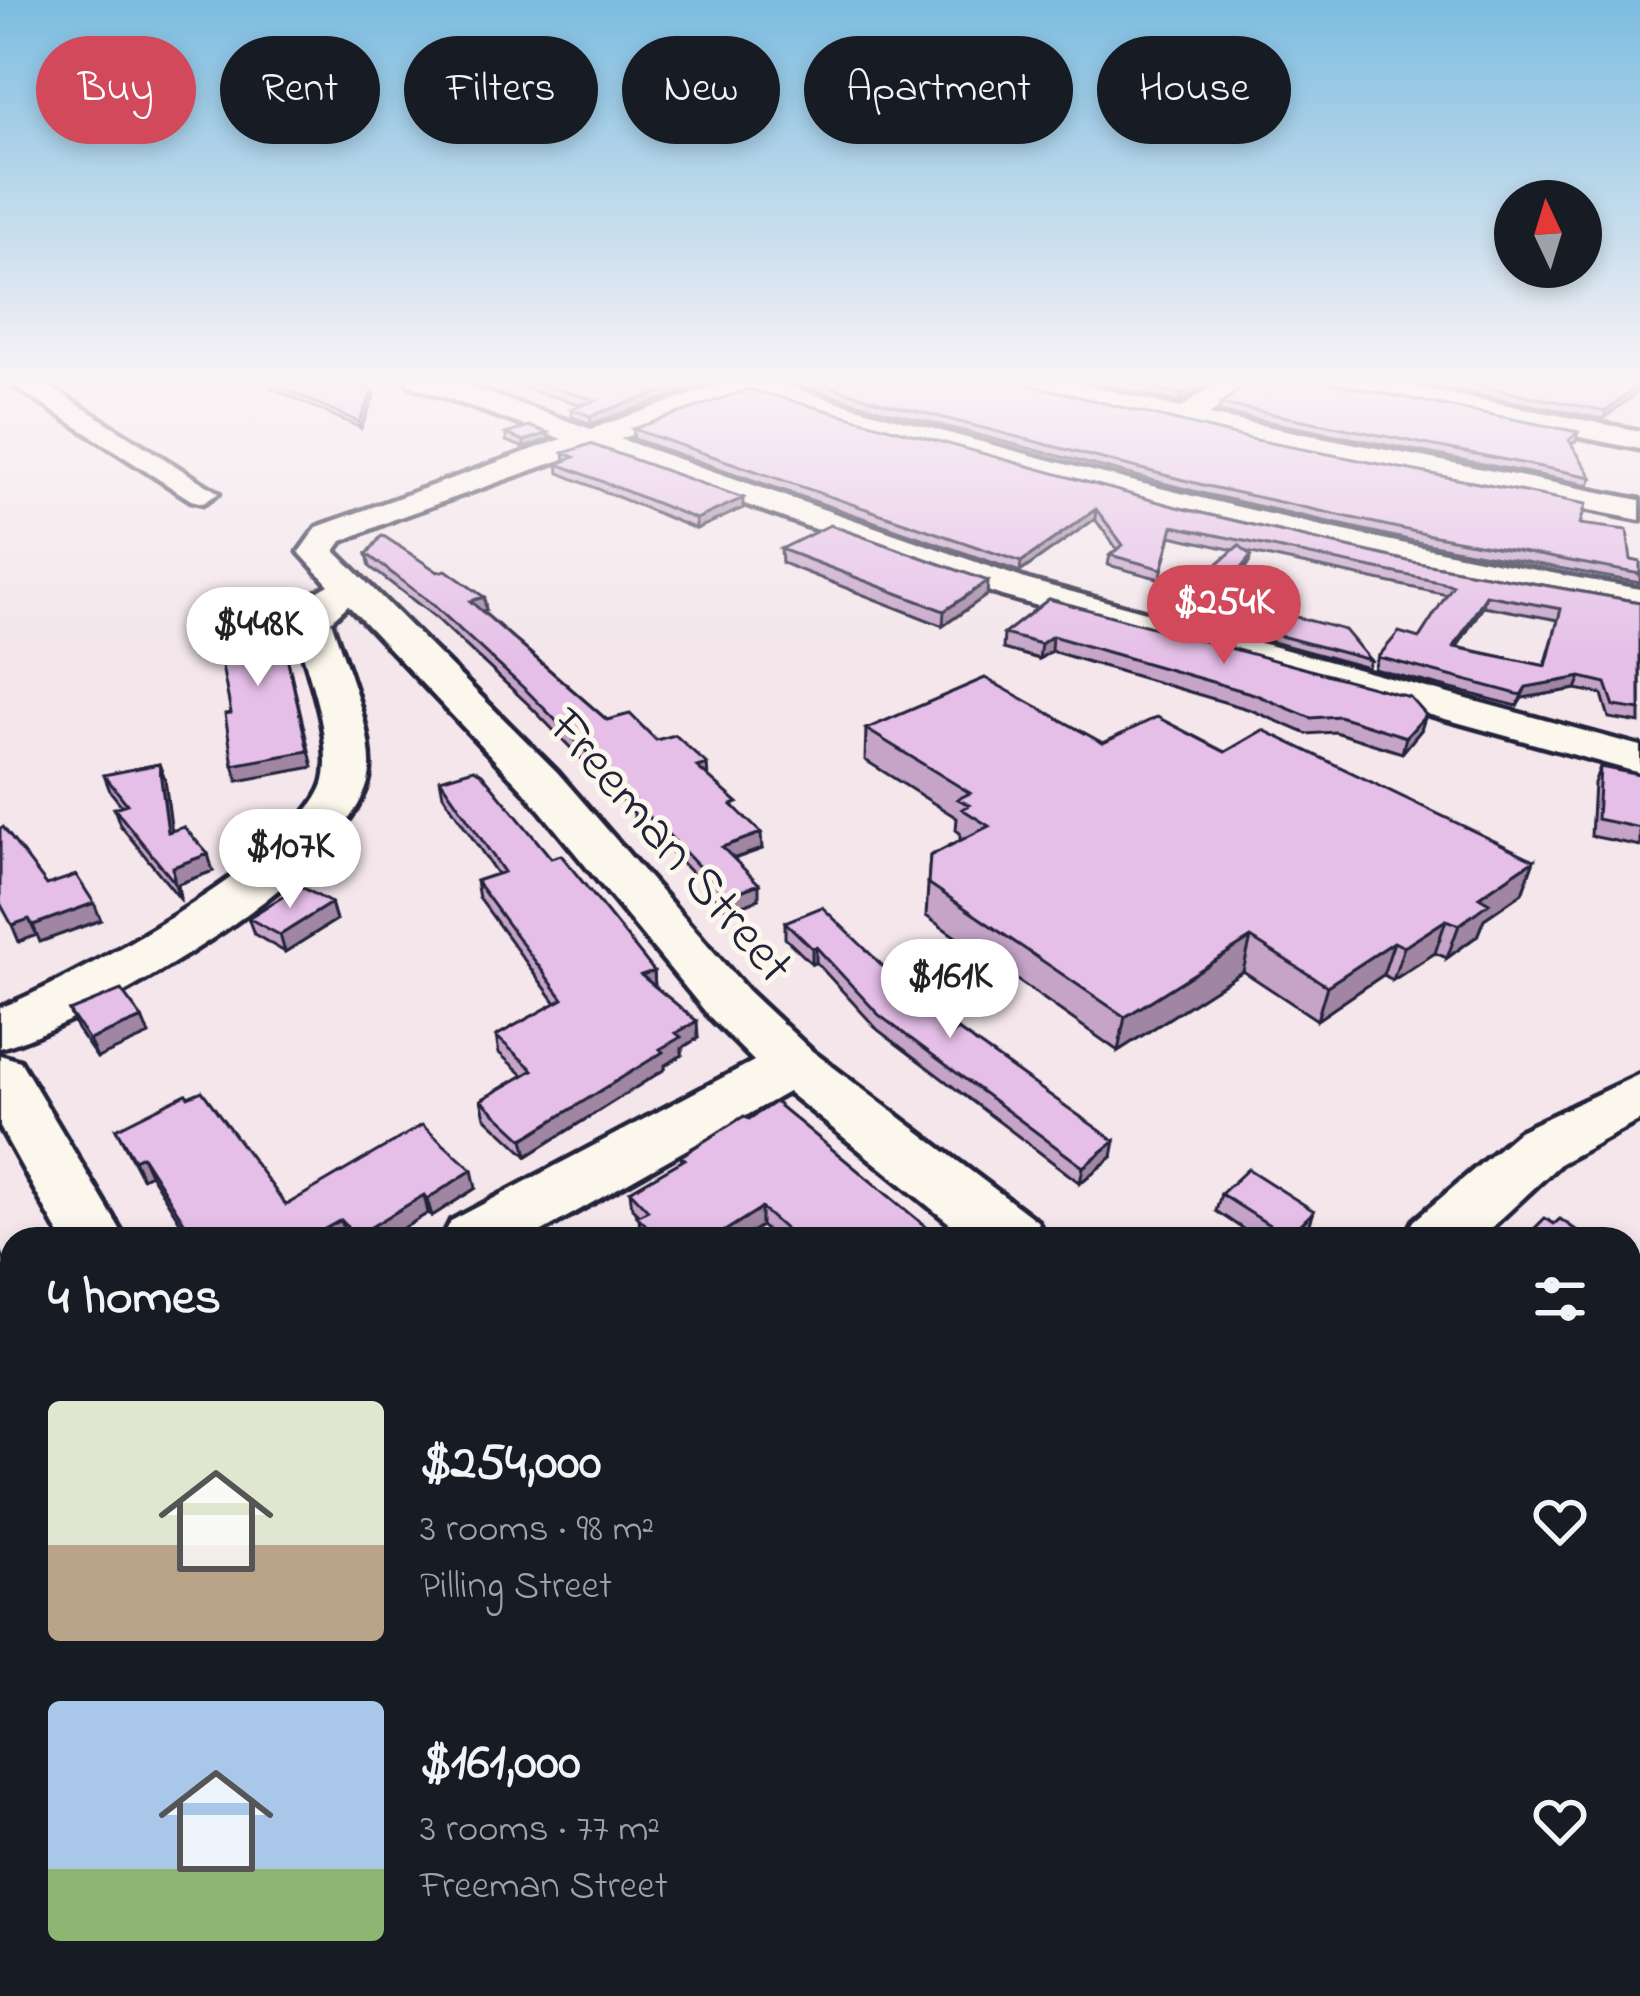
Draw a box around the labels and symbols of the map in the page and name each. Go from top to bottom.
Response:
north arrow [1494,180,1602,288]
pin: $254K [1140,565,1308,667]
pin: $448K [174,587,342,689]
street label: Freeman Street [525,691,810,1003]
pin: $107K [206,809,374,911]
pin: $161K [866,939,1034,1041]

